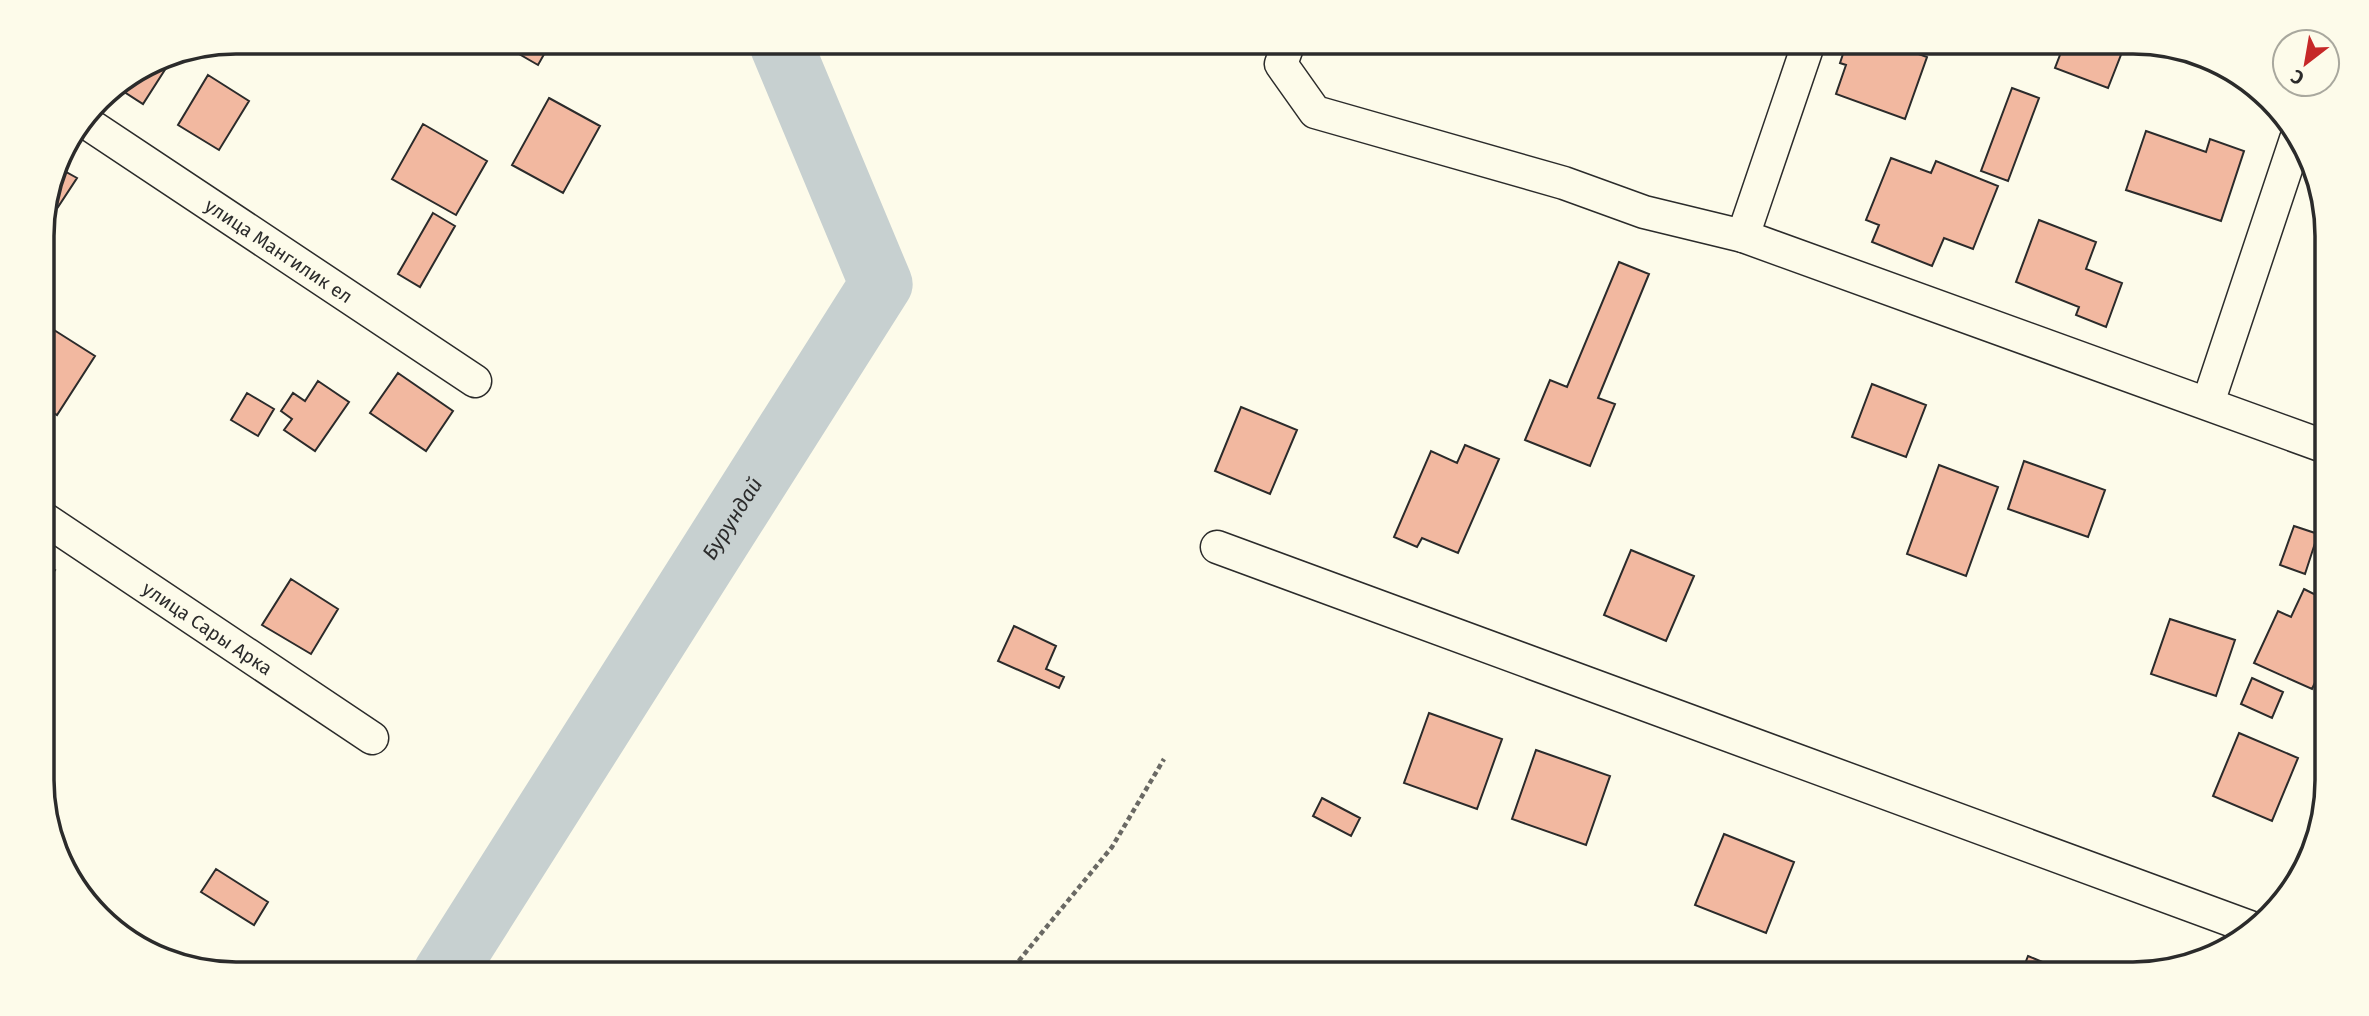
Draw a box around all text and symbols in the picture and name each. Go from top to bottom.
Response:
north arrow [2271,28,2341,98]
text: С [2287,64,2308,90]
street label: улица Мангилик ел [201,193,357,308]
water label: Бурундай [697,472,768,565]
street label: улица Сары Арка [138,576,277,680]

